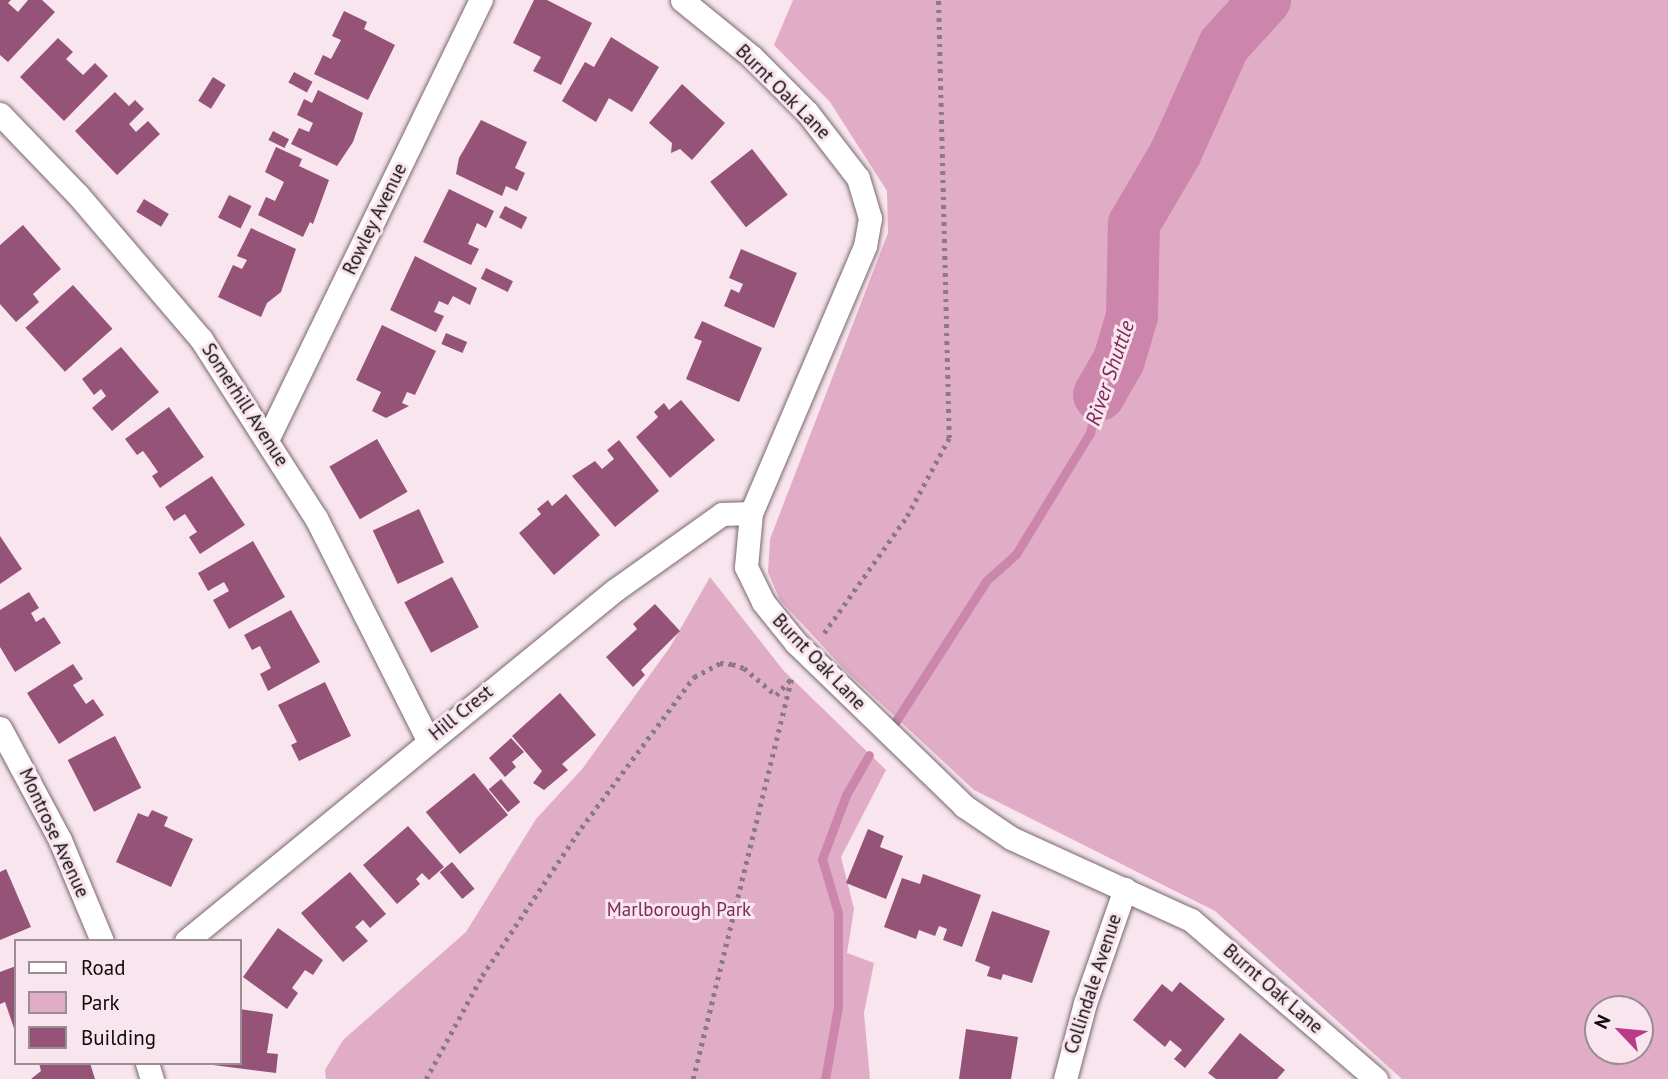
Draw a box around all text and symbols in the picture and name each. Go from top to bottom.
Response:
street label: Burnt Oak Lane [731,40,835,144]
street label: Rowley Avenue [338,159,412,279]
water label: River Shuttle [1080,317,1140,429]
street label: Somerhill Avenue [197,339,293,471]
street label: Burnt Oak Lane [767,609,871,715]
street label: Hill Crest [425,681,497,745]
street label: Montrose Avenue [14,764,94,902]
park label: Marlborough Park [607,899,751,921]
street label: Collindale Avenue [1060,911,1126,1057]
legend [14,939,242,1065]
street label: Burnt Oak Lane [1218,939,1328,1039]
text: Road [81,954,125,981]
text: Park [81,989,120,1016]
north arrow [1584,995,1654,1065]
text: N [1588,1011,1615,1033]
text: Building [81,1024,156,1051]

